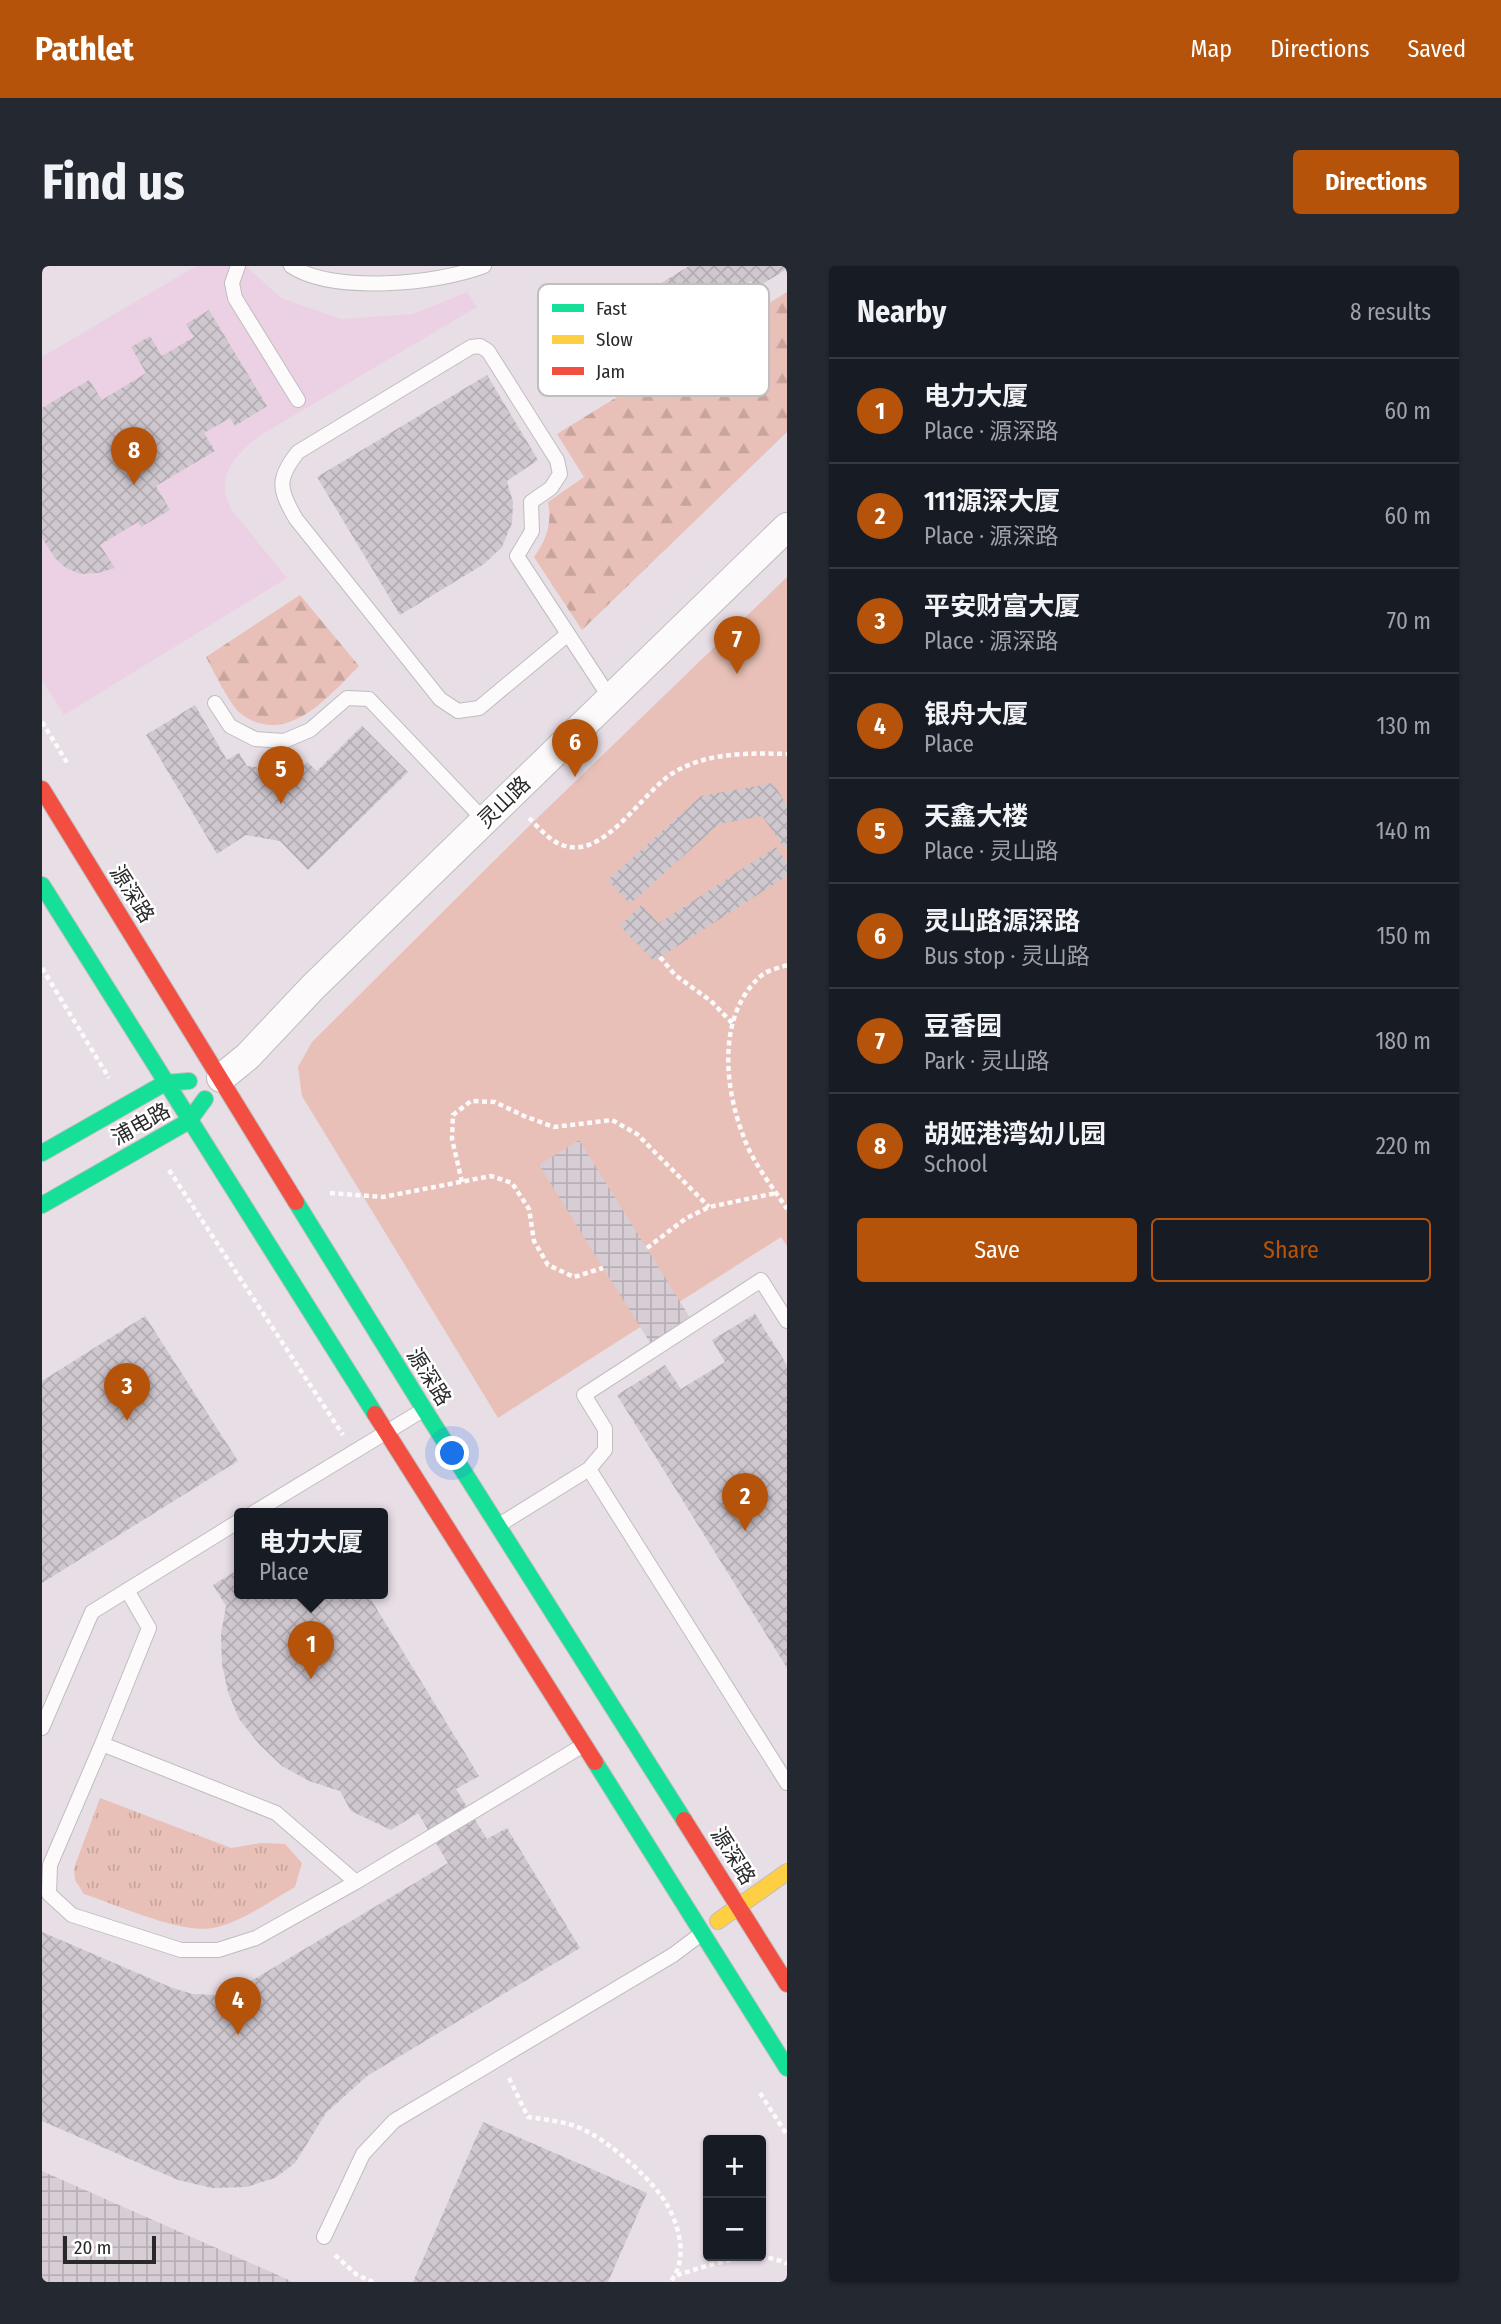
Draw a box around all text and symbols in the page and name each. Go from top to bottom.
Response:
text: Pathlet [35,29,134,69]
text: Map [1191,35,1232,63]
text: Directions [1270,35,1369,63]
text: Saved [1407,35,1466,63]
button: Directions [1293,150,1459,214]
text: Find us [42,153,185,212]
legend [538,284,769,396]
text: Nearby [857,294,946,330]
text: Fast [596,297,627,320]
text: 8 results [1350,298,1431,326]
text: Slow [596,328,633,351]
text: Jam [596,360,625,383]
text: 电力大厦 [924,381,1028,412]
text: 1 [875,397,885,425]
text: 60 m [1385,397,1431,425]
text: Place · 源深路 [924,417,1058,445]
pin: 8 [111,427,157,485]
text: 111源深大厦 [924,486,1060,517]
text: 2 [875,502,885,530]
text: 60 m [1385,502,1431,530]
text: Place · 源深路 [924,522,1058,550]
text: 平安财富大厦 [924,591,1080,622]
text: 3 [875,607,885,635]
text: 70 m [1387,607,1431,635]
pin: 7 [714,616,760,674]
text: Place · 源深路 [924,627,1058,655]
text: 银舟大厦 [924,699,1028,730]
text: 4 [874,712,886,740]
text: 130 m [1377,712,1431,740]
pin: 6 [552,719,598,777]
text: Place [924,730,974,758]
pin: 5 [258,746,304,804]
street label: 灵山路 [472,771,536,833]
text: 天鑫大楼 [924,801,1028,832]
text: 5 [874,817,886,845]
text: 140 m [1376,817,1431,845]
text: Place · 灵山路 [924,837,1058,865]
street label: 源深路 [104,860,160,928]
text: 灵山路源深路 [924,906,1080,937]
text: 6 [874,922,886,950]
text: 150 m [1376,922,1431,950]
text: Bus stop · 灵山路 [924,942,1090,970]
text: 豆香园 [924,1011,1002,1042]
text: 7 [875,1027,885,1055]
text: 180 m [1375,1027,1431,1055]
text: Park · 灵山路 [924,1047,1050,1075]
street label: 浦电路 [107,1097,175,1151]
text: 胡姬港湾幼儿园 [924,1119,1106,1150]
text: 8 [874,1132,886,1160]
text: 220 m [1376,1132,1431,1160]
text: School [924,1150,988,1178]
button: Save [857,1218,1137,1282]
button: Share [1151,1218,1431,1282]
street label: 源深路 [401,1343,457,1411]
pin: 3 [104,1363,150,1421]
your location [435,1436,469,1470]
pin: 2 [722,1473,768,1531]
popup [234,1508,388,1599]
text: 电力大厦 [259,1527,363,1558]
text: Place [259,1558,309,1586]
pin: 1 [288,1621,334,1679]
street label: 源深路 [705,1822,761,1890]
pin: 4 [215,1977,261,2035]
map controls [703,2135,766,2261]
button: + [703,2135,766,2198]
button: − [703,2198,766,2261]
scale bar [63,2233,156,2265]
text: 20 m [74,2236,111,2259]

